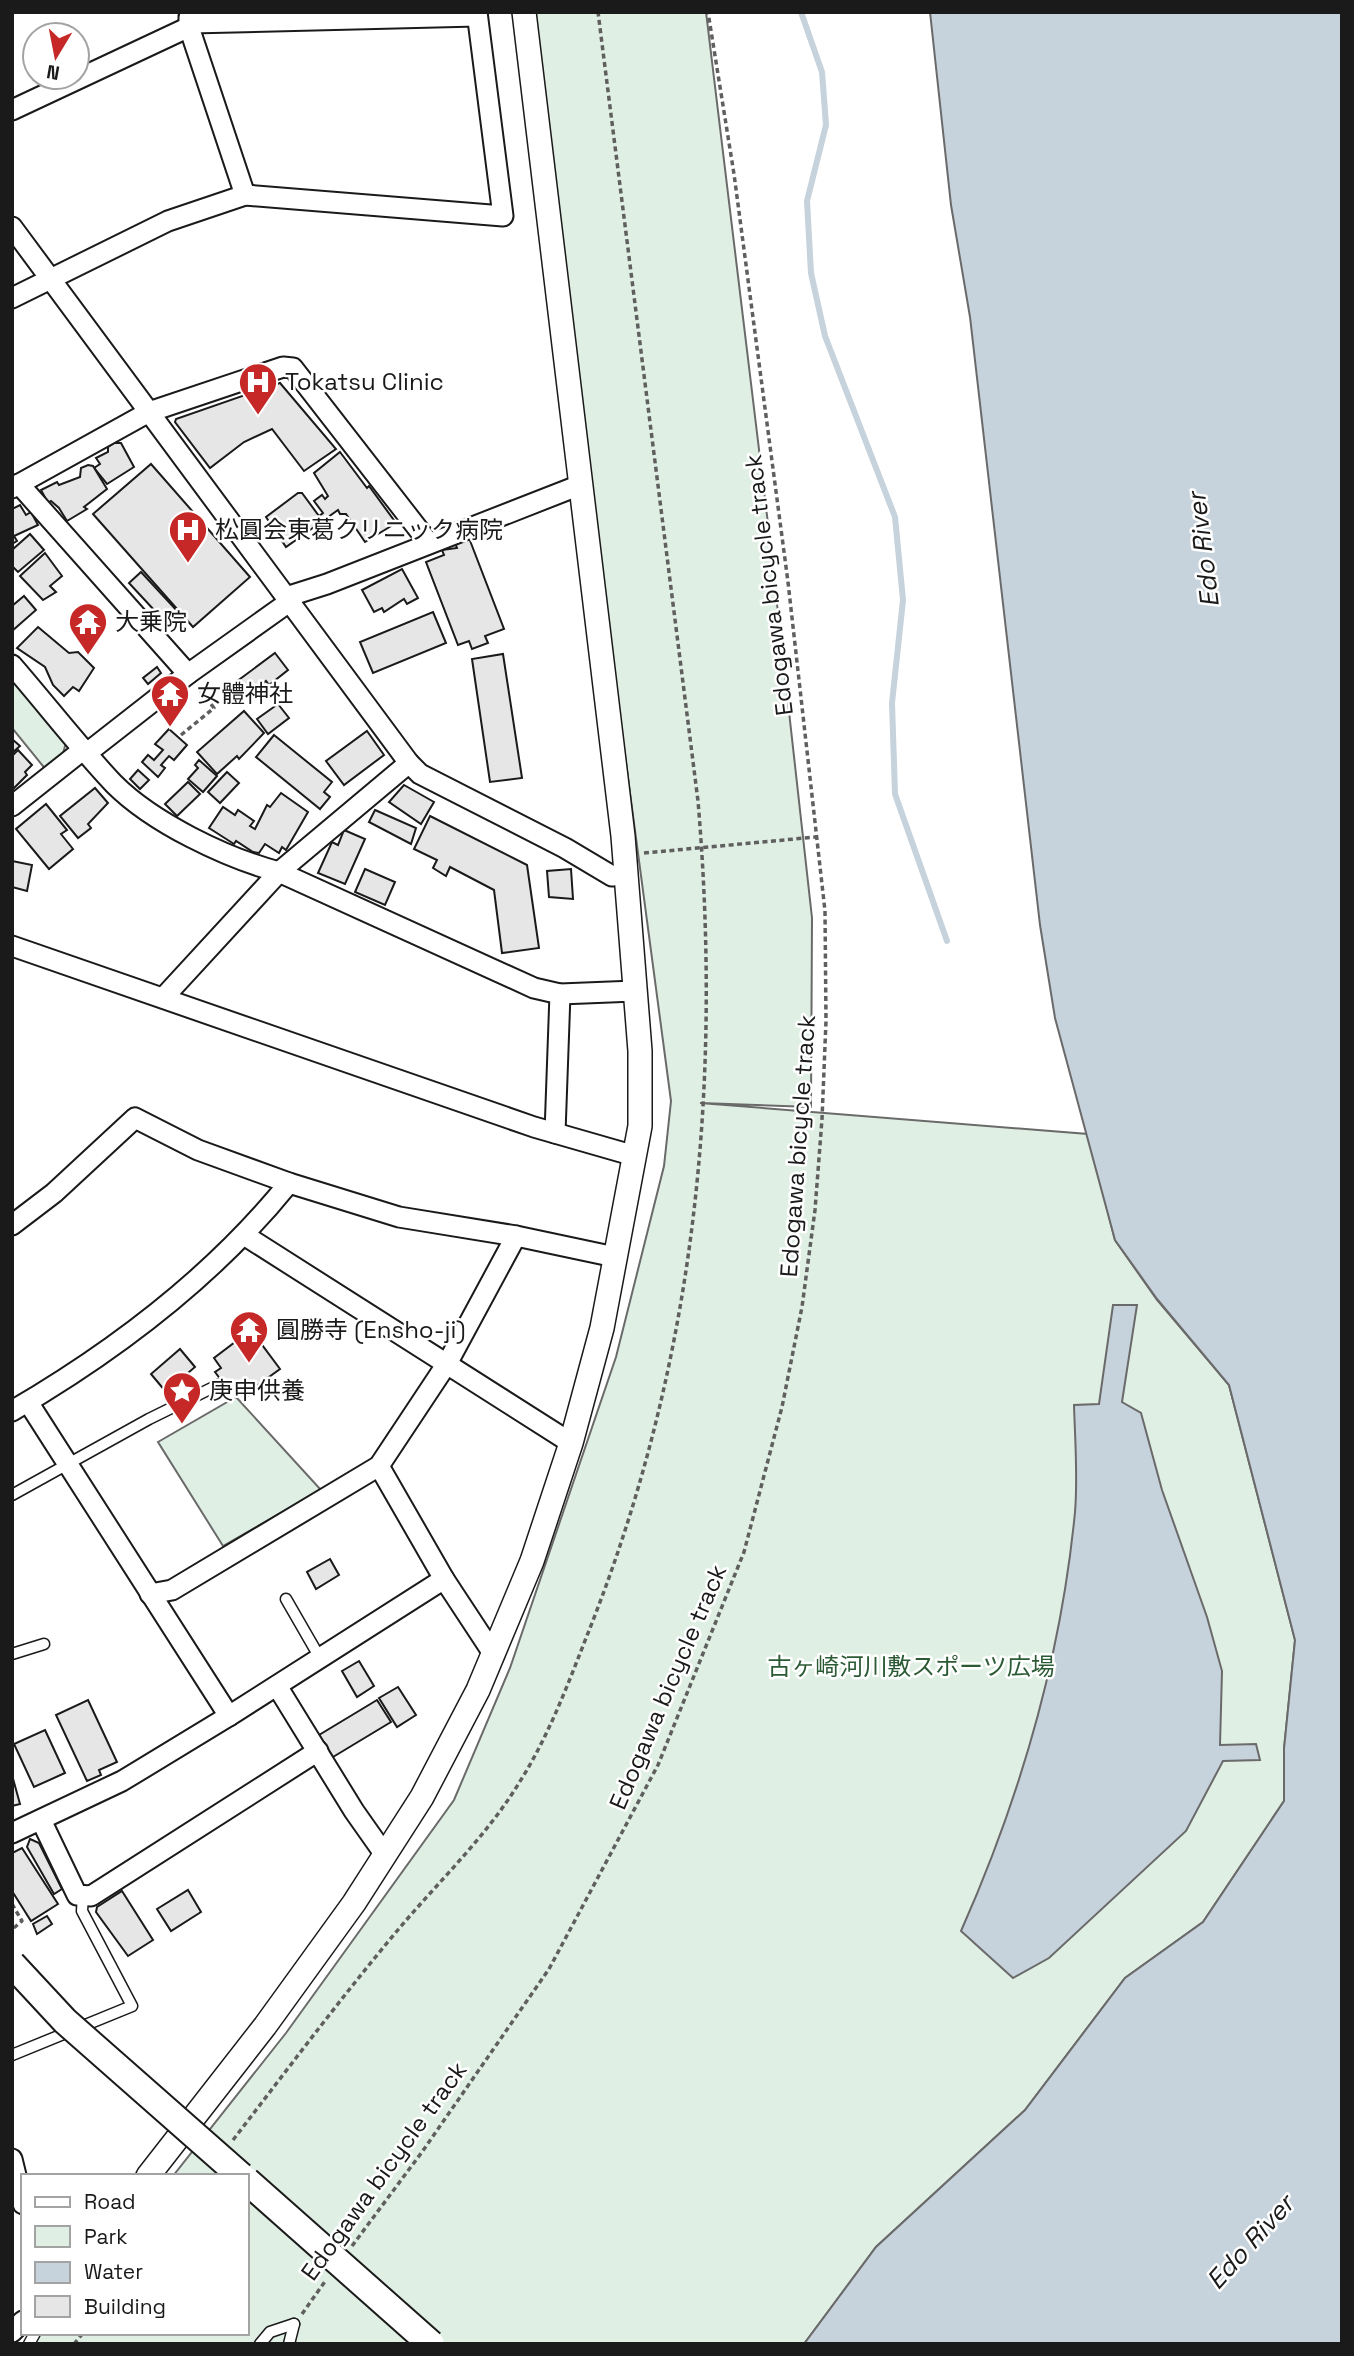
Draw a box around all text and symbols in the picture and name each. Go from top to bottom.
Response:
north arrow [21,21,91,91]
text: N [45,59,62,86]
hospital icon: Tokatsu Clinic [237,361,279,416]
place label: Tokatsu Clinic [285,366,444,397]
street label: Edogawa bicycle track [737,452,800,718]
water label: Edo River [1179,487,1227,609]
hospital icon: 松圓会東葛クリニック病院 [167,509,209,564]
place label: 松圓会東葛クリニック病院 [215,514,503,545]
temple icon: 大乗院 [67,601,109,656]
place label: 大乗院 [115,606,187,637]
temple icon: 女體神社 [149,673,191,728]
place label: 女體神社 [197,678,293,709]
street label: Edogawa bicycle track [773,1014,822,1278]
temple icon: 圓勝寺 (Ensho-ji) [228,1309,270,1364]
place label: 圓勝寺 (Ensho-ji) [276,1314,465,1345]
place icon: 庚申供養 [161,1370,203,1425]
place label: 庚申供養 [209,1375,305,1406]
street label: Edogawa bicycle track [602,1560,733,1814]
park label: 古ヶ崎河川敷スポーツ広場 [767,1651,1055,1682]
street label: Edogawa bicycle track [294,2055,474,2286]
legend [21,2174,248,2335]
water label: Edo River [1199,2185,1303,2296]
text: Road [84,2188,136,2215]
text: Park [84,2223,128,2250]
text: Water [84,2258,143,2285]
text: Building [84,2293,166,2320]

